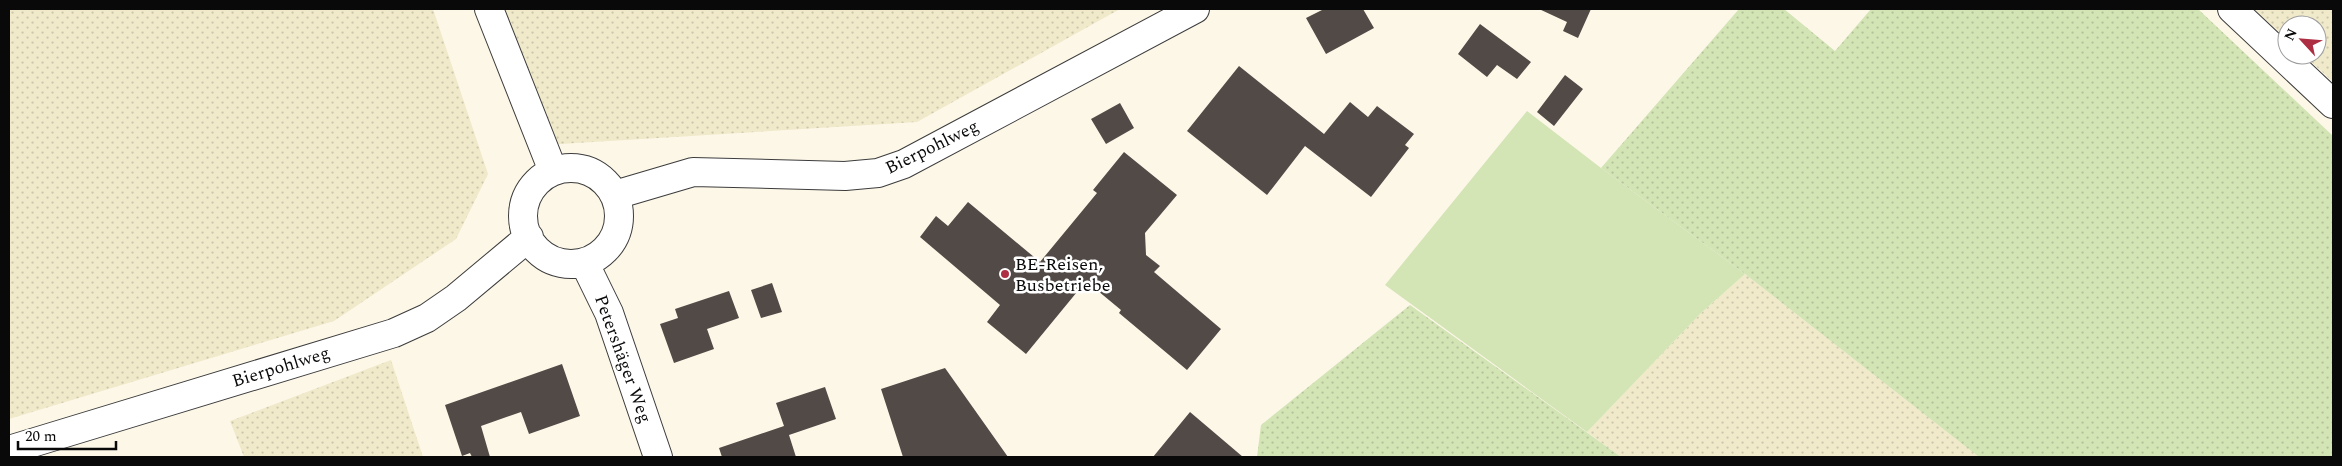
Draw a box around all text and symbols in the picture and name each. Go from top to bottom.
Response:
north arrow [2277,15,2327,65]
text: N [2279,25,2303,44]
street label: Bierpohlweg [881,113,983,181]
place label: BE-Reisen, Busbetriebe [1015,251,1110,299]
marker: BE-Reisen, Busbetriebe [999,268,1011,280]
street label: Petershäger Weg [587,291,659,427]
street label: Bierpohlweg [229,339,333,395]
scale bar [18,418,115,450]
text: 20 m [25,425,57,448]

